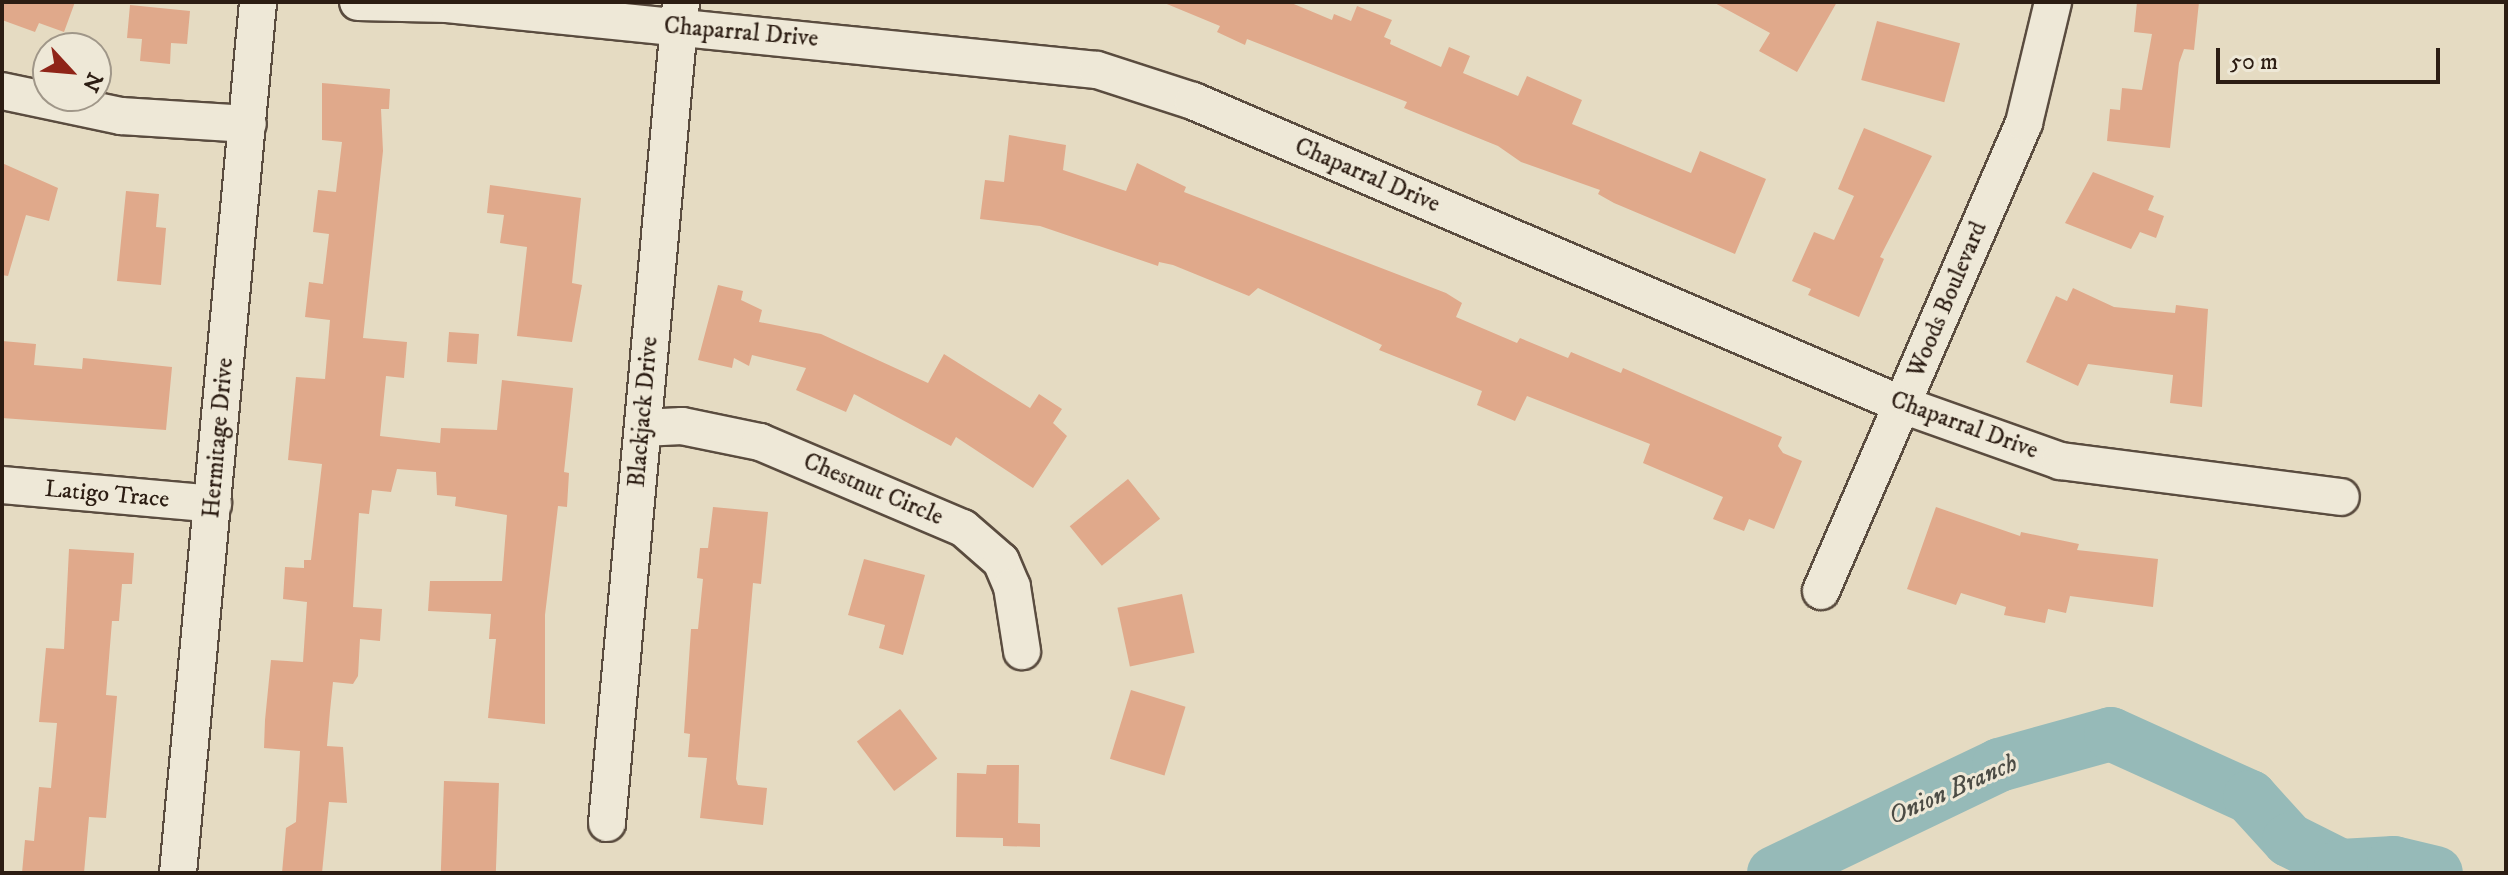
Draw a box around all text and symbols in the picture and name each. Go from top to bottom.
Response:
street label: Chaparral Drive [663,12,819,54]
north arrow [32,32,112,112]
scale bar [2220,32,2444,82]
text: 50 m [2230,47,2278,77]
text: N [76,68,108,96]
street label: Chaparral Drive [1290,132,1444,220]
street label: Woods Boulevard [1902,218,1994,382]
street label: Blackjack Drive [623,335,665,489]
street label: Hermitage Drive [198,357,240,519]
street label: Chaparral Drive [1886,386,2042,466]
street label: Chestnut Circle [799,448,947,532]
street label: Latigo Trace [43,475,171,515]
water label: Onion Branch [1884,748,2022,832]

